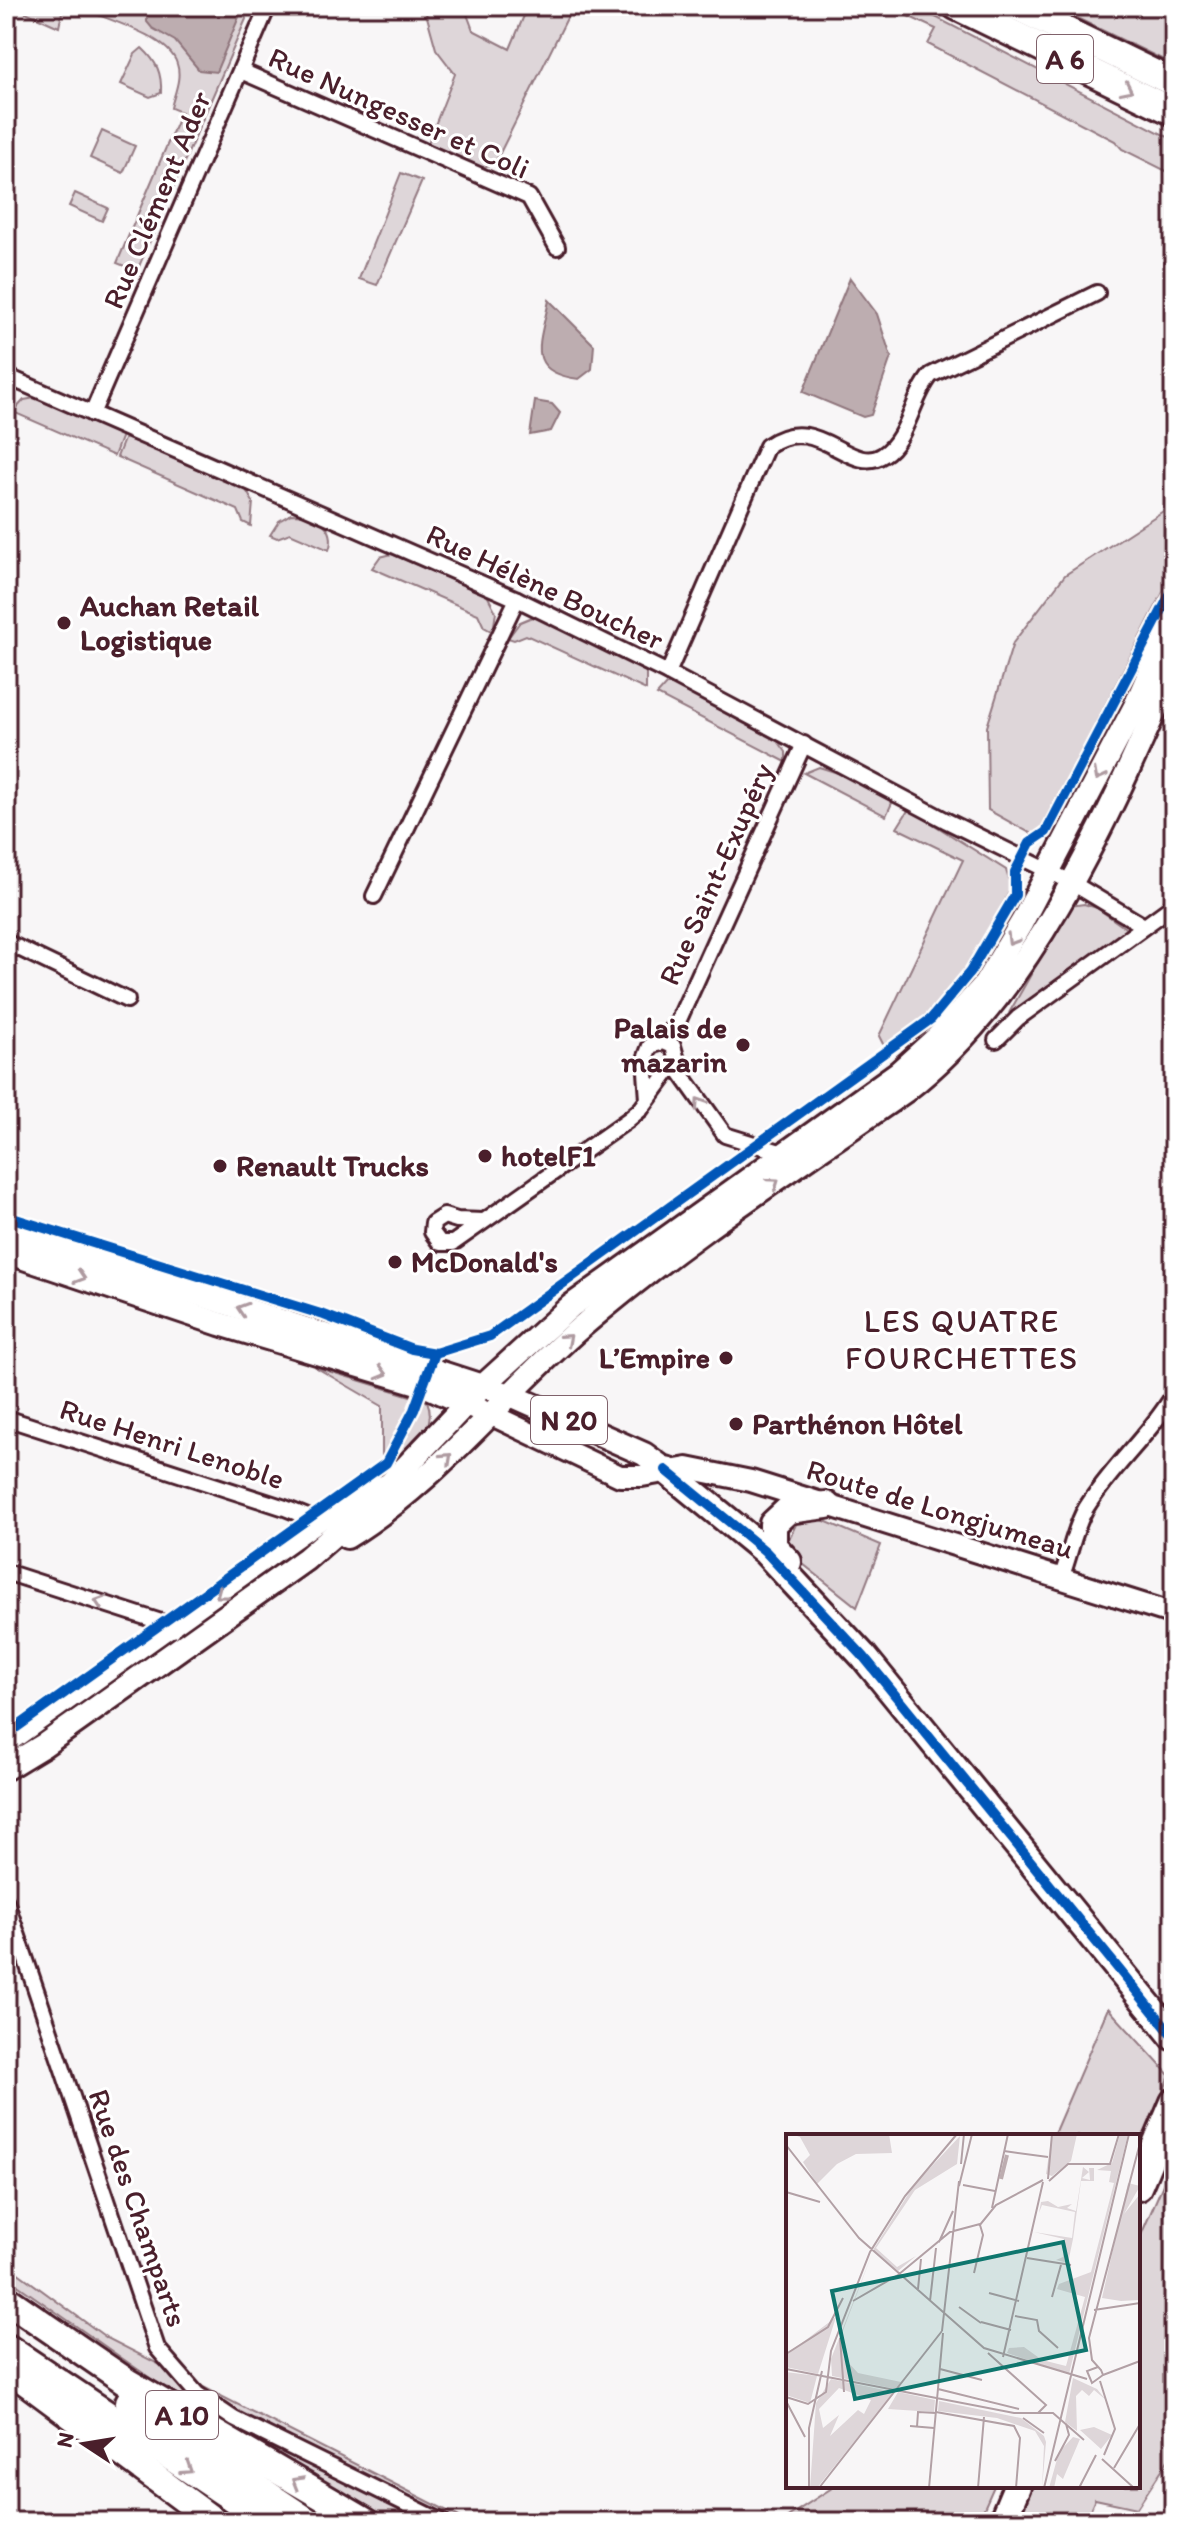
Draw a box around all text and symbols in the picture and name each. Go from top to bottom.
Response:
road number: A 6 [1037,35,1093,83]
street label: Rue Nungesser et Coli [263,38,535,187]
one-way arrow [1118,79,1133,95]
street label: Rue Clément Ader [94,85,219,314]
street label: Rue Hélène Boucher [421,515,670,658]
place label: Auchan Retail Logistique [79,587,260,658]
marker: Auchan Retail Logistique [55,614,73,632]
street label: Rue Saint-Exupéry [650,757,781,991]
one-way arrow [1093,767,1108,782]
one-way arrow [1006,931,1021,946]
place label: Palais de mazarin [614,1009,727,1080]
marker: Palais de mazarin [734,1036,752,1054]
one-way arrow [695,1097,710,1112]
place label: hotelF1 [501,1137,596,1174]
place label: Renault Trucks [236,1147,429,1184]
marker: hotelF1 [476,1147,494,1165]
marker: Renault Trucks [211,1157,229,1175]
one-way arrow [766,1178,780,1193]
place label: McDonald's [411,1243,558,1280]
marker: McDonald's [386,1253,404,1271]
one-way arrow [73,1268,86,1284]
one-way arrow [235,1302,249,1318]
district label: LES QUATRE FOURCHETTES [845,1302,1079,1377]
one-way arrow [557,1335,572,1349]
place label: L’Empire [599,1339,710,1376]
marker: L’Empire [717,1349,735,1367]
one-way arrow [374,1364,388,1380]
street label: Rue Henri Lenoble [55,1390,289,1497]
road number: N 20 [531,1396,607,1444]
place label: Parthénon Hôtel [752,1405,963,1442]
marker: Parthénon Hôtel [727,1415,745,1433]
street label: Route de Longjumeau [802,1450,1078,1567]
one-way arrow [438,1452,452,1467]
one-way arrow [215,1584,230,1599]
one-way arrow [94,1596,108,1612]
street label: Rue des Champarts [80,2084,197,2332]
inset map [786,2134,1140,2488]
road number: A 10 [146,2391,218,2439]
north arrow [44,2404,124,2484]
text: N [50,2430,80,2450]
one-way arrow [178,2459,193,2474]
one-way arrow [291,2476,306,2492]

